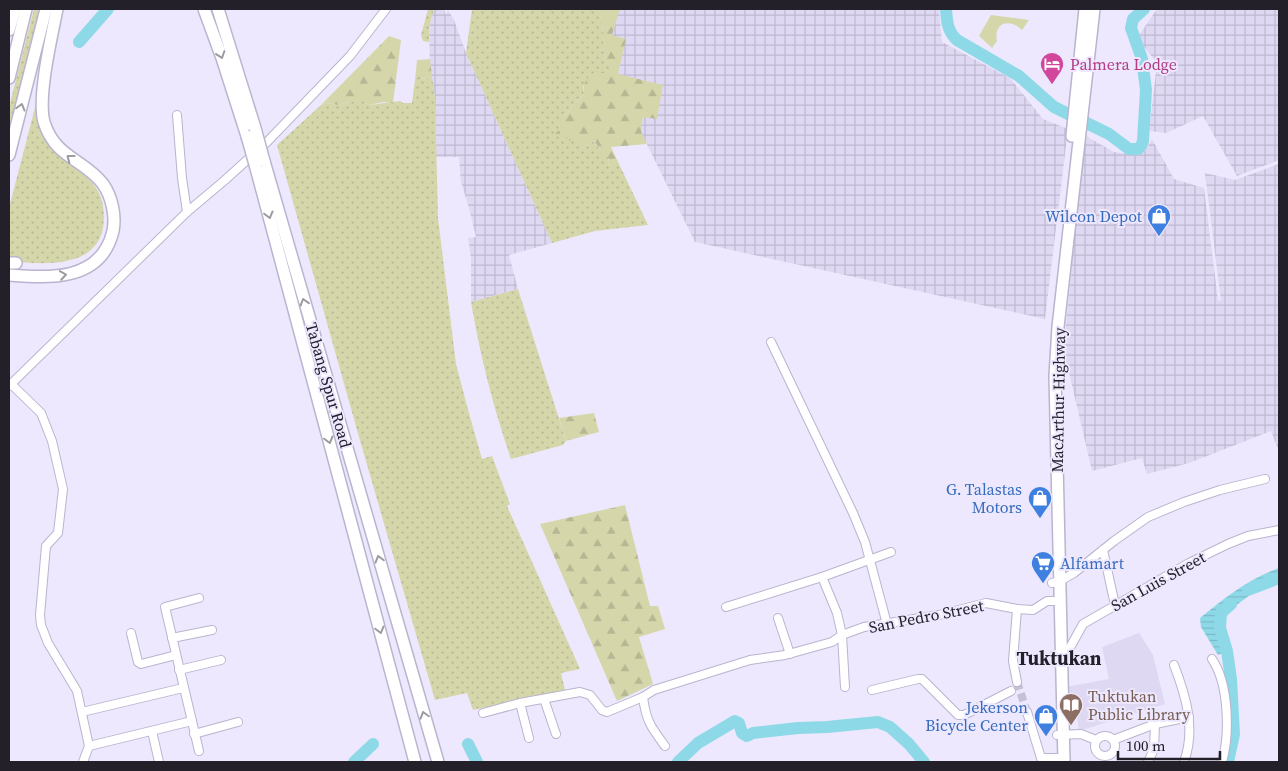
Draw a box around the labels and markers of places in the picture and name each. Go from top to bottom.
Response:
hotel icon: Palmera Lodge [1039,51,1065,85]
place label: Palmera Lodge [1070,53,1177,75]
shop icon: Wilcon Depot [1146,203,1172,237]
place label: Wilcon Depot [1045,205,1143,227]
place label: G. Talastas Motors [946,478,1022,518]
shop icon: G. Talastas Motors [1027,485,1053,519]
supermarket icon: Alfamart [1030,550,1056,584]
place label: Alfamart [1060,552,1125,574]
place label: Tuktukan Public Library [1088,685,1191,725]
library icon: Tuktukan Public Library [1058,692,1084,726]
place label: Jekerson Bicycle Center [925,696,1028,736]
shop icon: Jekerson Bicycle Center [1033,703,1059,737]

